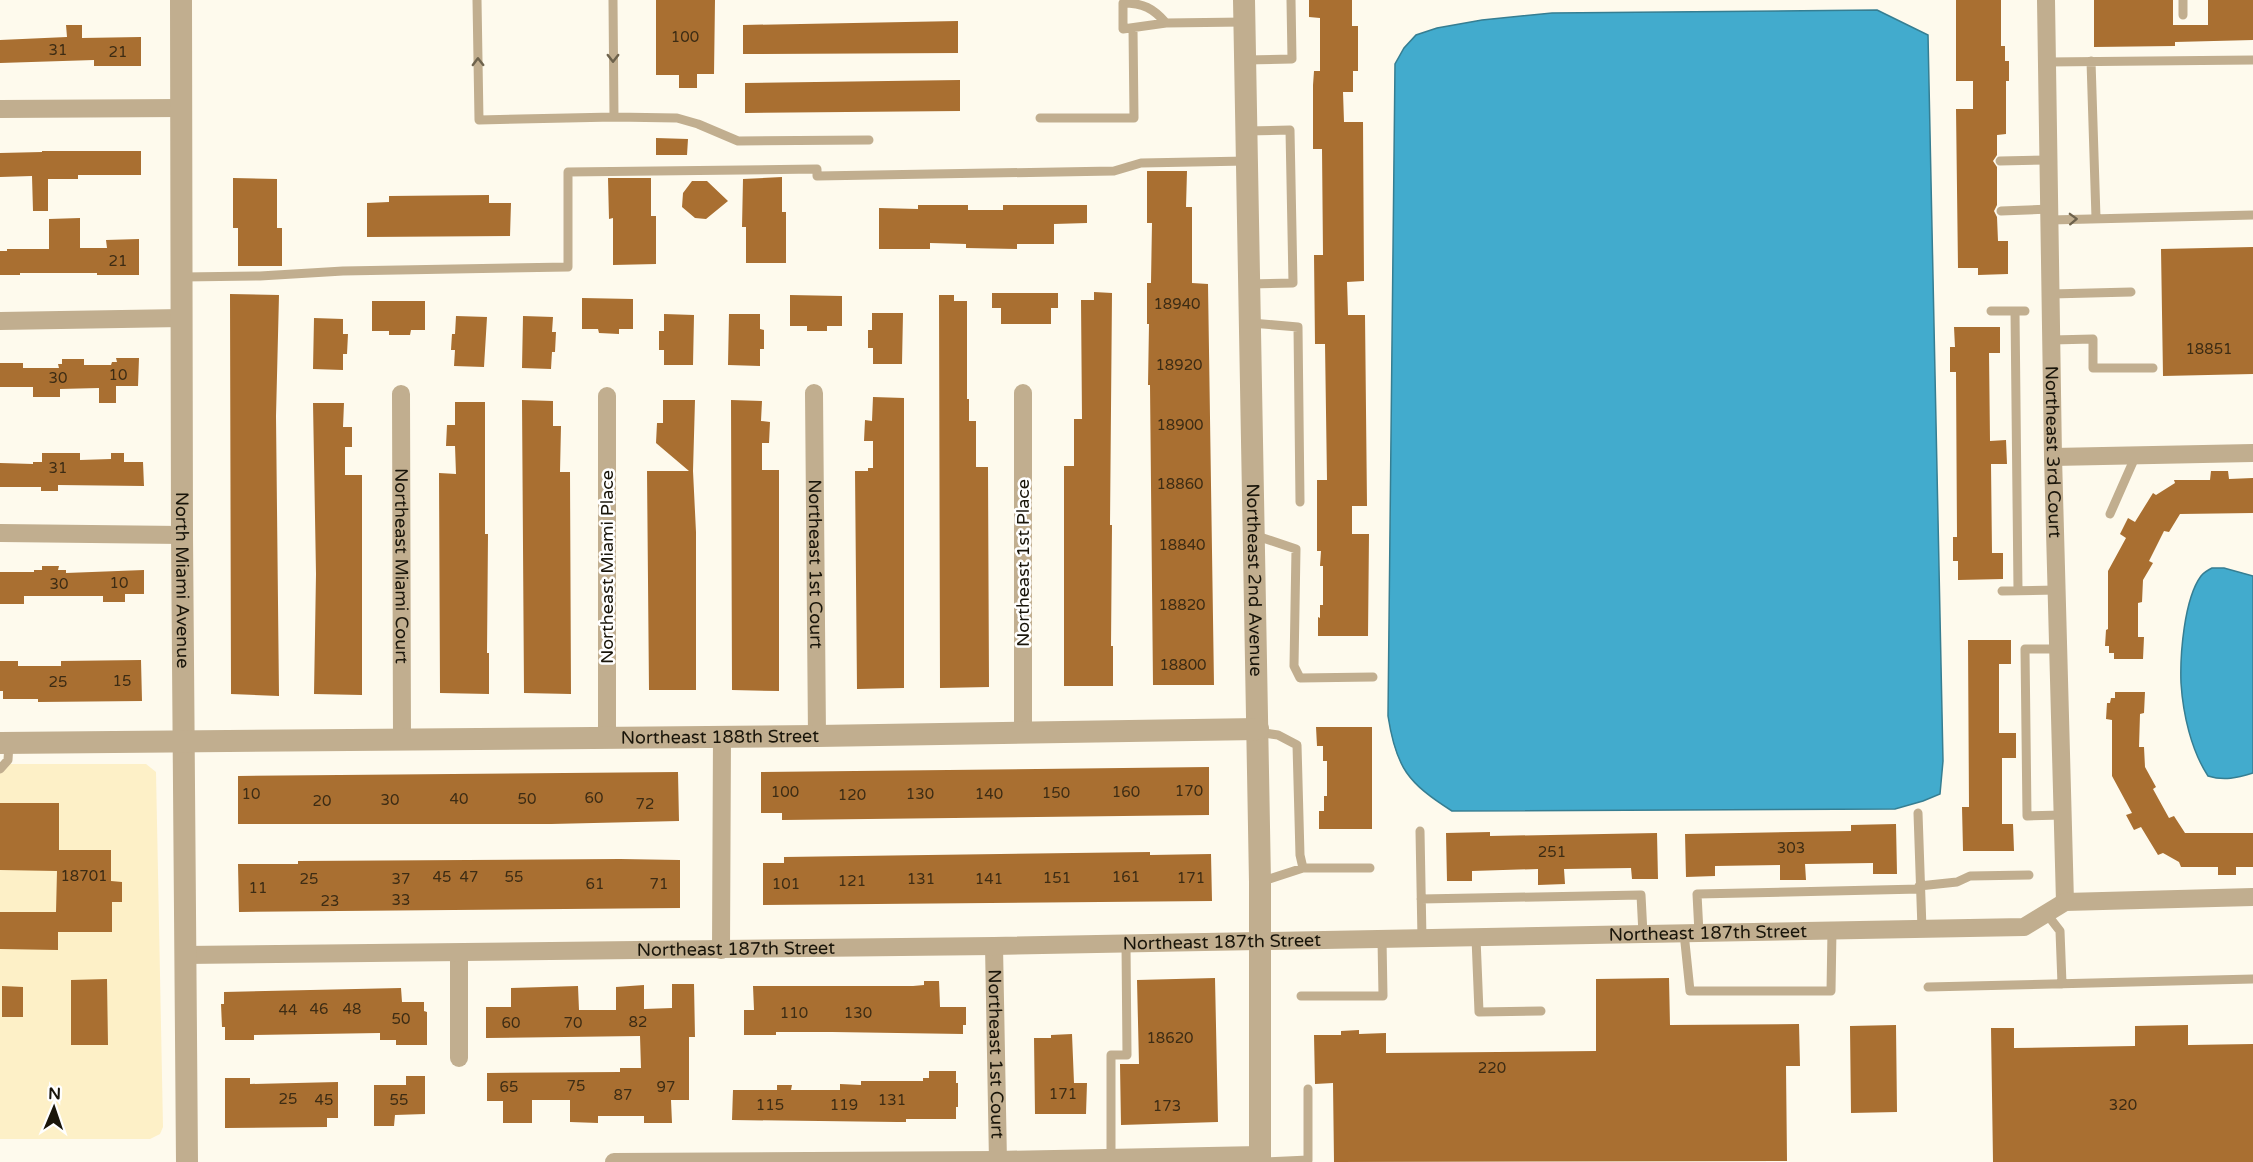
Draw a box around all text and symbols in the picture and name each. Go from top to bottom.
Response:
house number: 100 [671,28,699,46]
house number: 31 [49,41,67,59]
house number: 21 [109,43,127,61]
one-way arrow [607,54,619,63]
one-way arrow [472,57,484,66]
one-way arrow [2069,213,2078,225]
house number: 21 [109,252,127,270]
house number: 18940 [1153,295,1201,313]
house number: 18851 [2185,340,2233,358]
house number: 18920 [1155,356,1203,374]
house number: 10 [109,366,127,384]
street label: Northeast 3rd Court [2041,366,2066,538]
house number: 30 [49,369,67,387]
house number: 18900 [1156,416,1204,434]
house number: 31 [49,459,67,477]
street label: Northeast Miami Court [390,468,413,664]
street label: Northeast Miami Place [596,470,618,664]
house number: 18860 [1156,475,1204,493]
street label: Northeast 1st Court [804,479,827,649]
street label: Northeast 1st Place [1012,479,1034,647]
street label: Northeast 2nd Avenue [1242,483,1267,677]
street label: North Miami Avenue [171,492,194,668]
house number: 18840 [1158,536,1206,554]
house number: 10 [110,574,128,592]
house number: 30 [50,575,68,593]
house number: 18820 [1158,596,1206,614]
house number: 18800 [1159,656,1207,674]
house number: 15 [113,672,131,690]
house number: 25 [49,673,67,691]
street label: Northeast 188th Street [621,725,819,749]
house number: 170 [1175,782,1203,800]
house number: 100 [771,783,799,801]
house number: 160 [1112,783,1140,801]
house number: 150 [1042,784,1070,802]
house number: 10 [242,785,260,803]
house number: 130 [906,785,934,803]
house number: 140 [975,785,1003,803]
house number: 120 [838,786,866,804]
house number: 60 [585,789,603,807]
house number: 40 [450,790,468,808]
house number: 50 [518,790,536,808]
house number: 30 [381,791,399,809]
house number: 20 [313,792,331,810]
house number: 72 [636,795,654,813]
house number: 303 [1777,839,1805,857]
house number: 251 [1538,843,1566,861]
house number: 18701 [60,867,108,885]
house number: 45 [433,868,451,886]
house number: 47 [460,868,478,886]
house number: 55 [505,868,523,886]
house number: 161 [1112,868,1140,886]
house number: 151 [1043,869,1071,887]
house number: 171 [1177,869,1205,887]
house number: 25 [300,870,318,888]
house number: 37 [392,870,410,888]
house number: 131 [907,870,935,888]
house number: 141 [975,870,1003,888]
house number: 121 [838,872,866,890]
house number: 61 [586,875,604,893]
house number: 71 [650,875,668,893]
house number: 101 [772,875,800,893]
house number: 11 [249,879,267,897]
house number: 33 [392,891,410,909]
house number: 23 [321,892,339,910]
street label: Northeast 187th Street [1608,920,1807,946]
street label: Northeast 187th Street [1123,929,1321,955]
street label: Northeast 187th Street [637,937,835,961]
street label: Northeast 1st Court [983,969,1009,1139]
house number: 46 [310,1000,328,1018]
house number: 48 [343,1000,361,1018]
house number: 44 [279,1001,297,1019]
house number: 110 [780,1004,808,1022]
house number: 130 [844,1004,872,1022]
house number: 50 [392,1010,410,1028]
house number: 82 [629,1013,647,1031]
house number: 60 [502,1014,520,1032]
house number: 70 [564,1014,582,1032]
house number: 18620 [1146,1029,1194,1047]
house number: 220 [1478,1059,1506,1077]
house number: 75 [567,1077,585,1095]
north arrow [24,1078,84,1138]
house number: 65 [500,1078,518,1096]
house number: 97 [657,1078,675,1096]
text: N [48,1084,61,1104]
house number: 171 [1049,1085,1077,1103]
house number: 87 [614,1086,632,1104]
house number: 25 [279,1090,297,1108]
house number: 45 [315,1091,333,1109]
house number: 55 [390,1091,408,1109]
house number: 131 [878,1091,906,1109]
house number: 115 [756,1096,784,1114]
house number: 119 [830,1096,858,1114]
house number: 320 [2109,1096,2137,1114]
house number: 173 [1153,1097,1181,1115]

